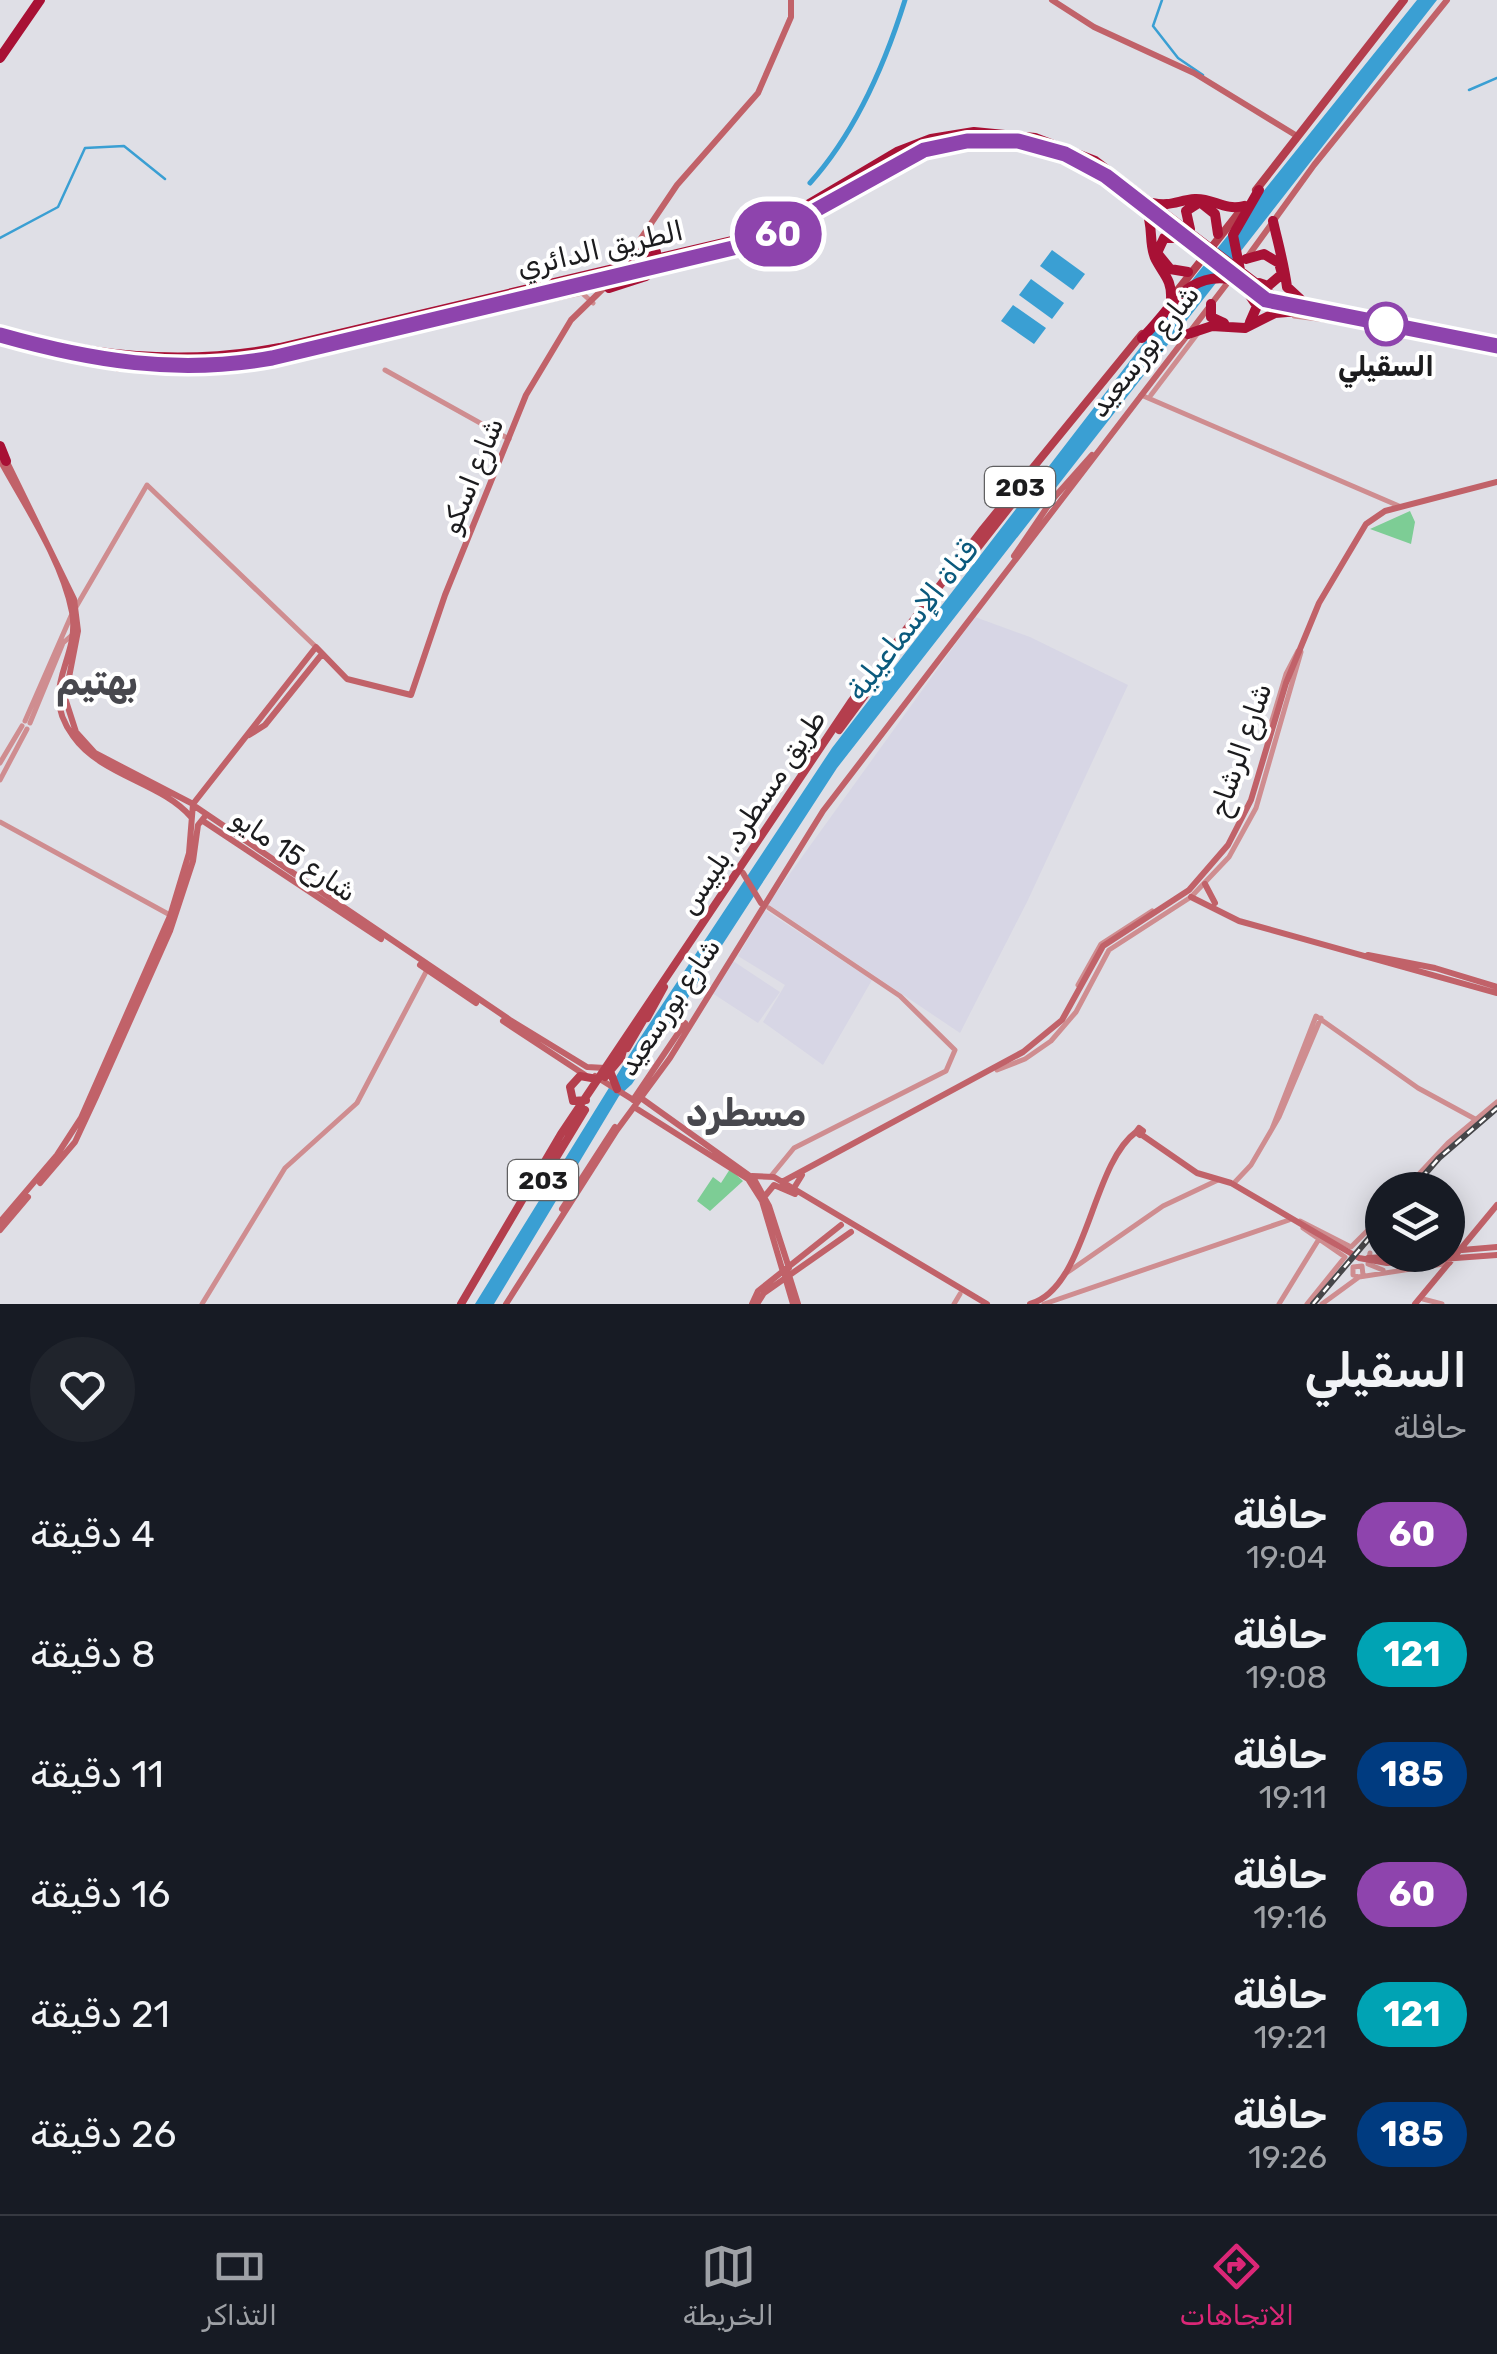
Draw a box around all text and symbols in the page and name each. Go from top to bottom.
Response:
line badge: 60 [733,202,823,266]
text: 60 [755,213,801,255]
street label: الطريق الدائري [514,214,687,287]
street label: شارع بورسعيد [1082,278,1208,426]
marker: السقيلي [1365,303,1407,345]
place label: السقيلي [1338,350,1434,388]
street label: شارع اسكو [434,413,513,540]
road number: 203 [985,467,1055,507]
water label: قناة الإسماعيلية [838,532,986,708]
district label: بهتيم [56,659,138,707]
street label: شارع الرشاح [1202,679,1281,822]
street label: طريق مسطرد, بلبيس [671,704,833,920]
street label: شارع 15 مايو [224,801,363,911]
street label: شارع بورسعيد [611,932,730,1084]
district label: مسطرد [686,1090,806,1136]
road number: 203 [508,1160,578,1200]
map controls [1365,1172,1465,1272]
button: layers [1365,1172,1465,1272]
button: heart [30,1337,135,1442]
text: السقيلي [1305,1342,1467,1399]
text: حافلة [1393,1408,1467,1446]
text: حافلة [1233,1492,1327,1538]
text: 4 دقيقة [30,1511,155,1557]
text: 60 [1389,1513,1435,1555]
text: 19:04 [1246,1538,1327,1576]
text: حافلة [1233,1612,1327,1658]
text: 8 دقيقة [30,1631,155,1677]
text: 121 [1383,1633,1441,1675]
text: 19:08 [1245,1658,1327,1696]
text: حافلة [1233,1732,1327,1778]
text: 11 دقيقة [30,1751,164,1797]
text: 185 [1380,1753,1444,1795]
text: 19:11 [1259,1778,1327,1816]
text: حافلة [1233,1852,1327,1898]
text: 16 دقيقة [30,1871,170,1917]
text: 60 [1389,1873,1435,1915]
text: 19:16 [1253,1898,1327,1936]
text: حافلة [1233,1972,1327,2018]
text: 21 دقيقة [30,1991,170,2037]
text: 121 [1383,1993,1441,2035]
text: 19:21 [1254,2018,1327,2056]
text: حافلة [1233,2092,1327,2138]
text: 26 دقيقة [30,2111,176,2157]
text: 185 [1380,2113,1444,2155]
text: 19:26 [1248,2138,1327,2176]
tab: التذاكر [203,2239,277,2332]
tab: الخريطة [683,2239,774,2332]
tab: الاتجاهات [1179,2239,1294,2332]

